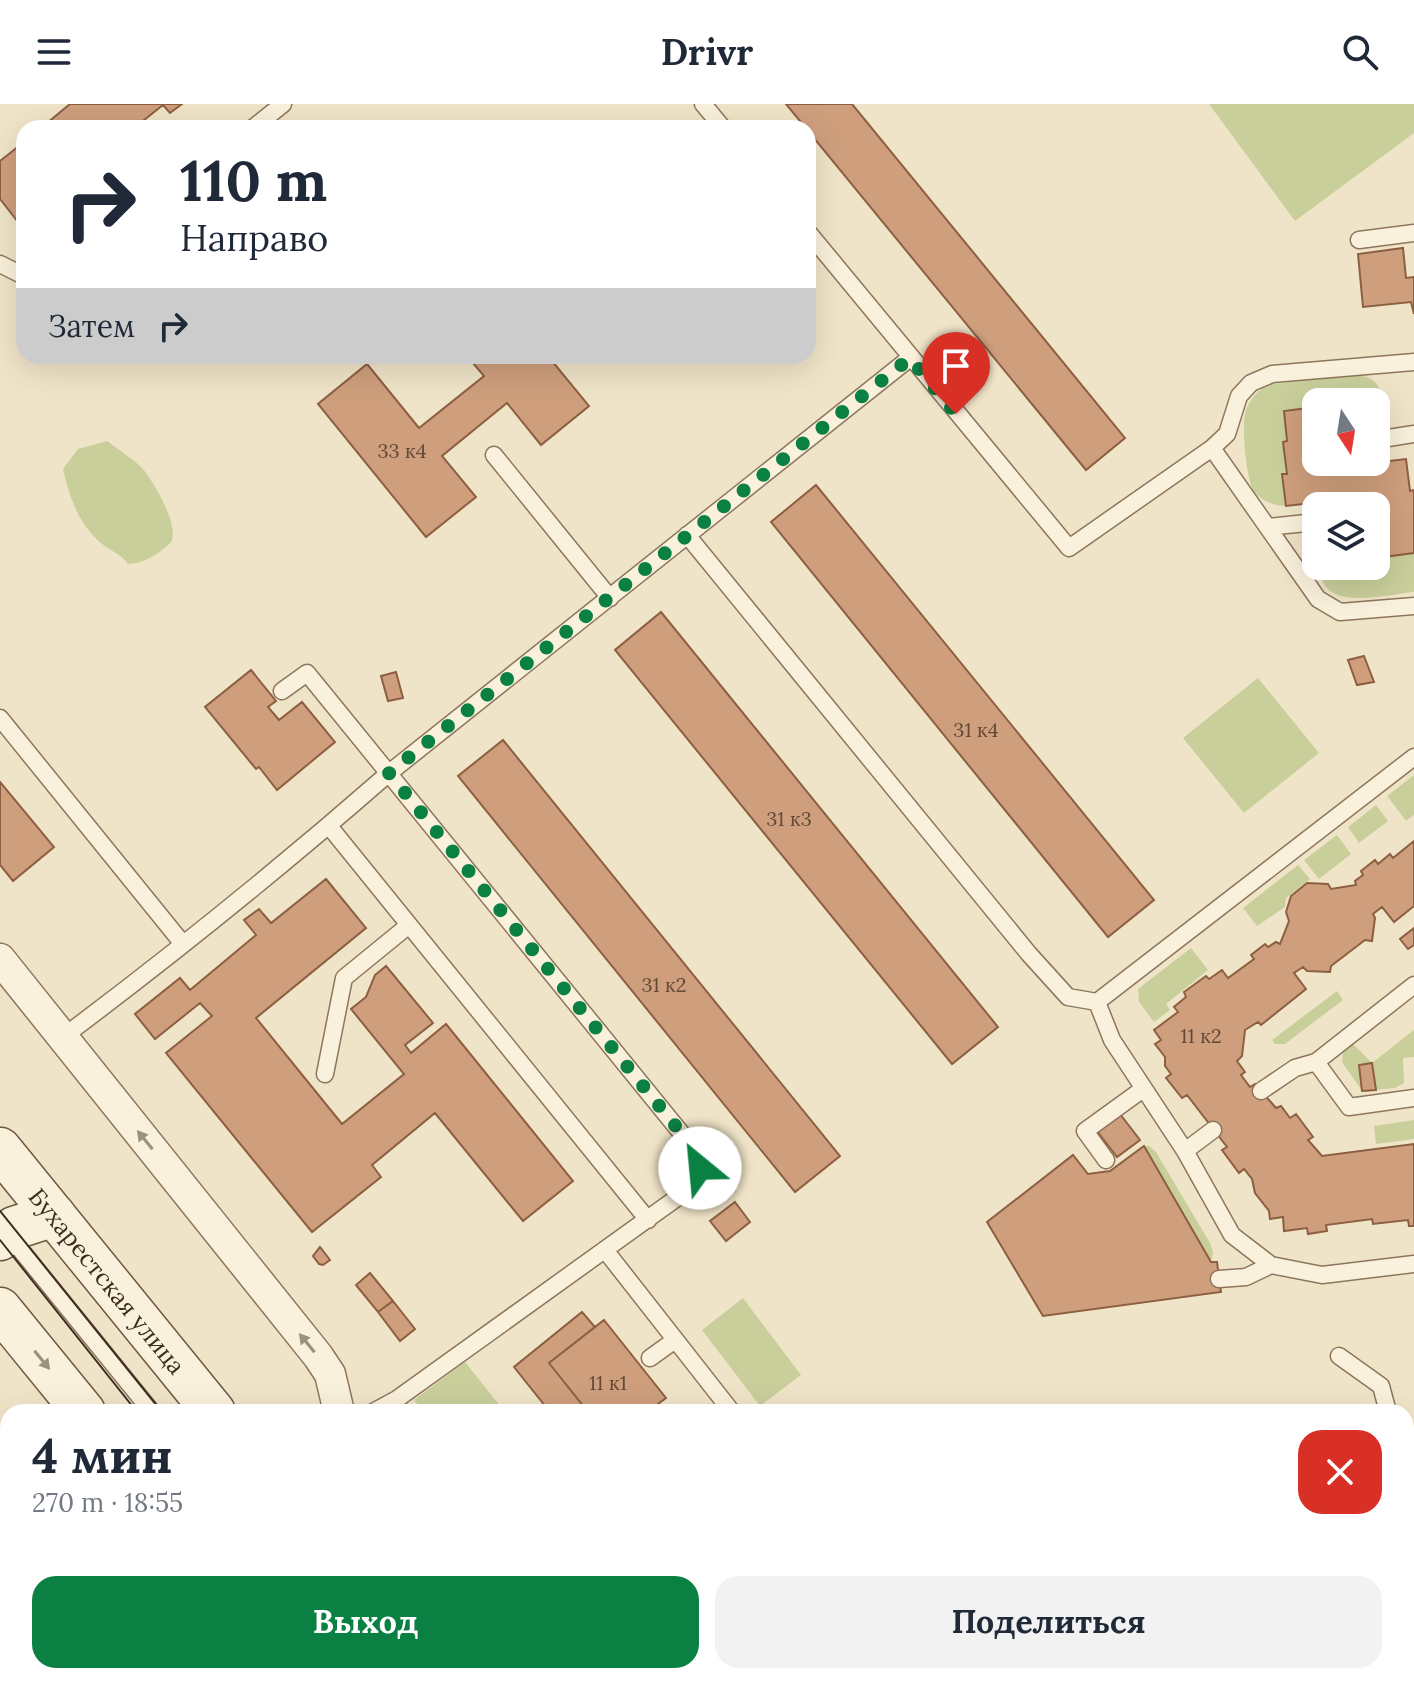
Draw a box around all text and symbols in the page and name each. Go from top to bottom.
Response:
text: Drivr [661,29,753,75]
icon: menu [32,30,76,74]
icon: search [1338,30,1382,74]
text: 110 m [180,145,327,216]
icon: right [48,152,152,256]
text: Направо [180,215,328,261]
icon: right [151,304,195,348]
text: Затем [48,307,135,345]
pin [922,332,990,414]
icon: arrive [934,344,978,388]
north arrow [1302,388,1390,476]
map controls [1302,388,1390,580]
house number: 33 к4 [377,438,427,463]
button: layers [1302,492,1390,580]
house number: 31 к4 [953,717,999,742]
house number: 31 к3 [766,806,812,831]
house number: 31 к2 [641,972,687,997]
house number: 11 к2 [1180,1023,1222,1048]
position arrow [658,1126,742,1210]
one-way arrow [137,1130,154,1150]
street label: Бухарестская улица [22,1181,192,1380]
one-way arrow [300,1333,316,1353]
one-way arrow [33,1350,50,1370]
house number: 11 к1 [589,1370,627,1395]
text: 4 мин [32,1425,173,1486]
button: close [1298,1430,1382,1514]
text: 270 m · 18:55 [32,1486,183,1519]
button: Выход [32,1576,699,1668]
button: Поделиться [715,1576,1382,1668]

